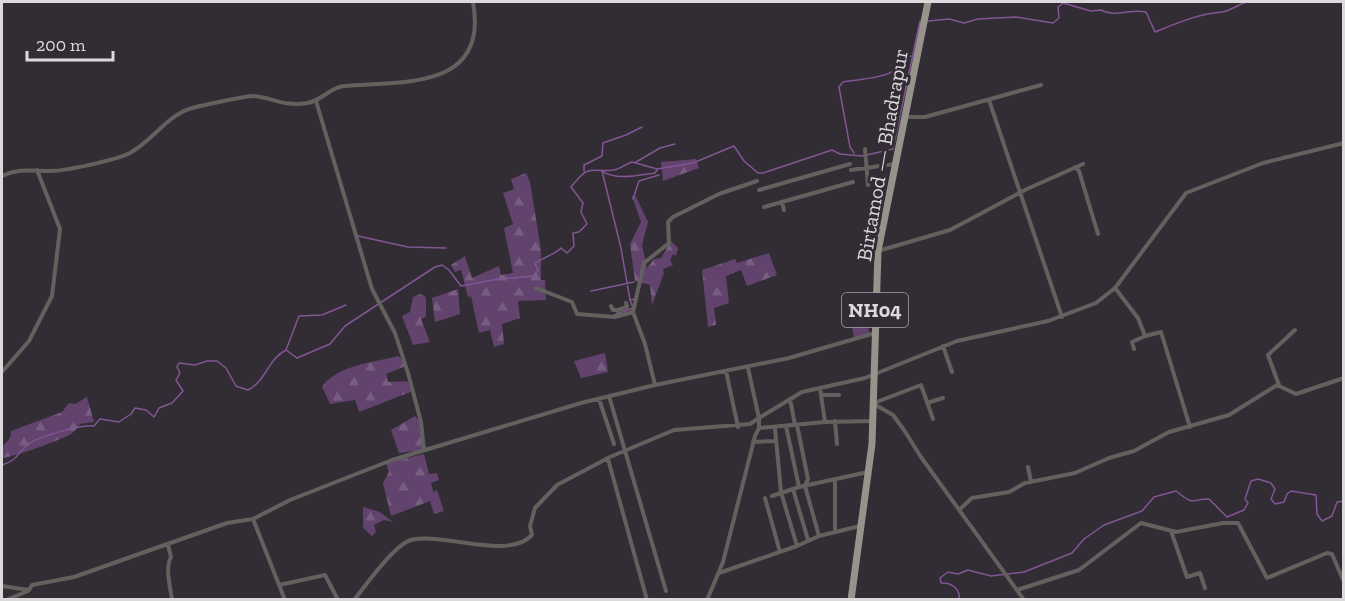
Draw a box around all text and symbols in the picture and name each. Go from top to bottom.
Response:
scale bar [27,24,112,62]
text: 200 m [36,34,86,56]
street label: Birtamod — Bhadrapur [851,47,913,263]
road number: NH04 [842,293,908,327]

